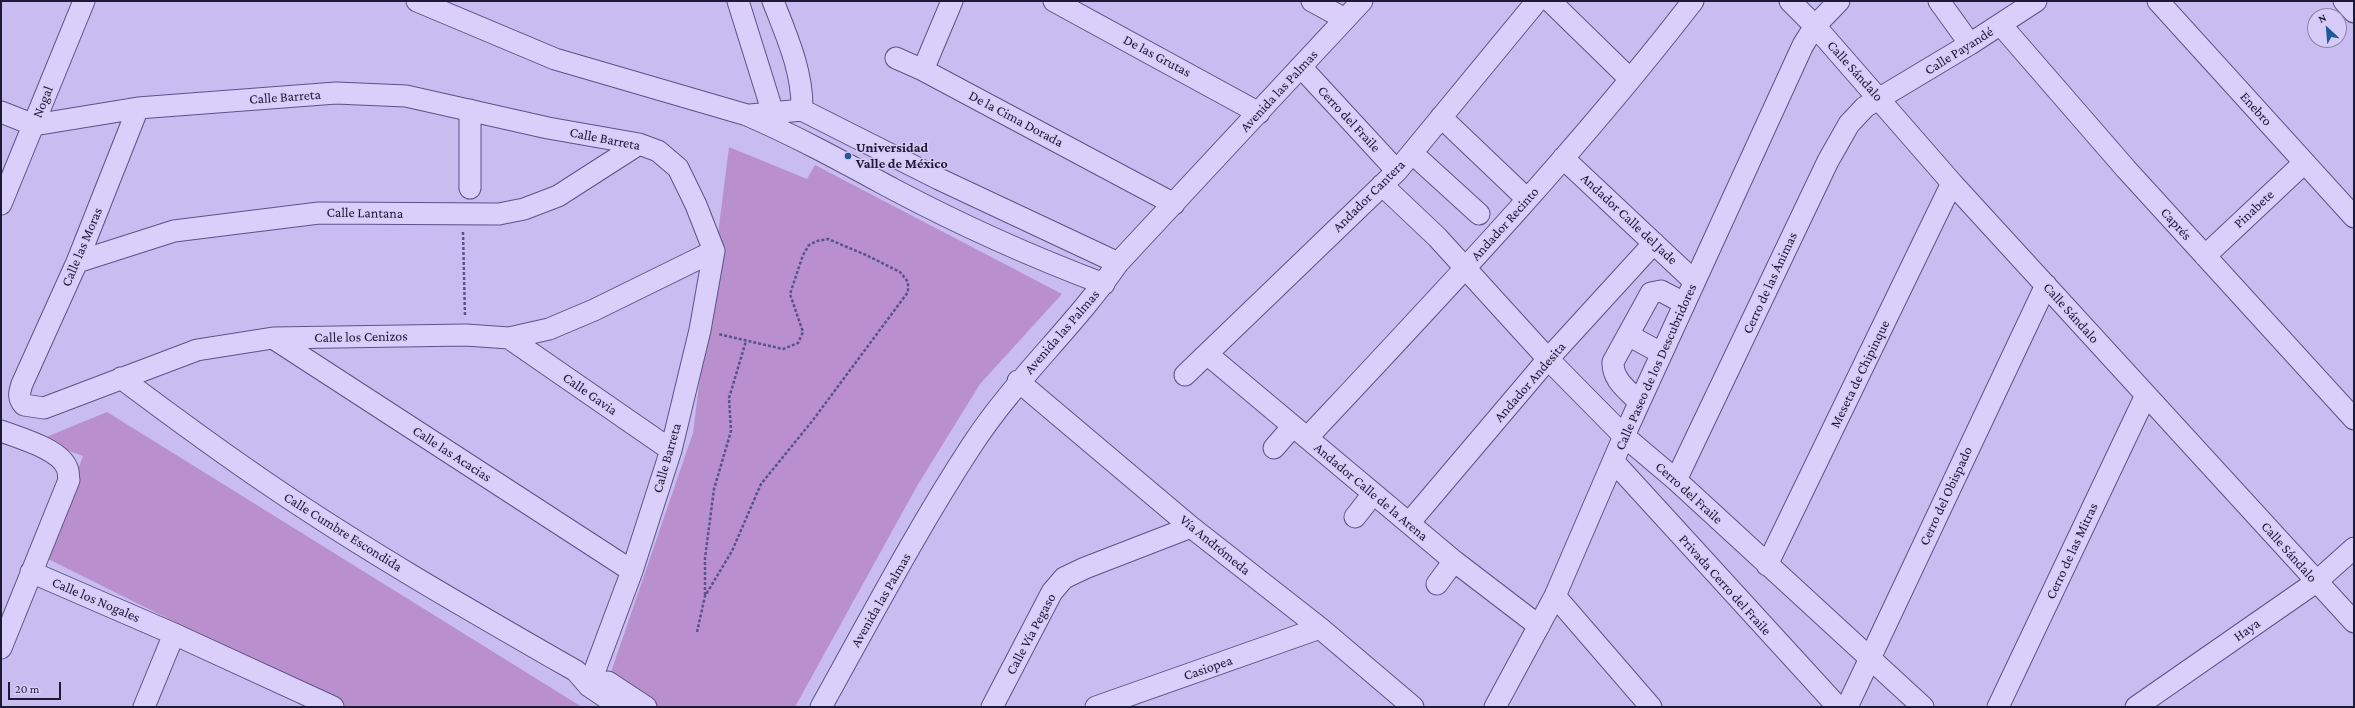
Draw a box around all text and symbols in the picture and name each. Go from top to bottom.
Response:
north arrow [2307,8,2347,48]
text: N [2316,11,2328,25]
street label: Calle Payandé [1922,23,1996,79]
street label: De las Grutas [1120,31,1194,81]
street label: Calle Sándalo [1823,37,1887,105]
street label: Avenida las Palmas [1237,46,1321,136]
street label: Cerro del Fraile [1314,82,1384,156]
street label: Nogal [29,84,57,120]
street label: Calle Barreta [249,86,321,108]
street label: De la Cima Dorada [966,87,1066,151]
street label: Enebro [2236,89,2276,129]
street label: Calle Barreta [568,124,642,154]
place label: Universidad Valle de México [856,140,948,172]
marker: Universidad Valle de México [843,151,853,161]
street label: Andador Cantera [1329,156,1409,236]
street label: Andador Calle del Jade [1577,170,1681,268]
street label: Andador Recinto [1467,184,1543,264]
street label: Pinabete [2230,186,2278,232]
street label: Calle Lantana [326,204,404,222]
street label: Caprés [2157,204,2195,244]
street label: Calle las Moras [58,205,106,289]
street label: Cerro de las Ánimas [1739,229,1801,337]
street label: Calle Sándalo [2039,279,2103,347]
street label: Calle Paseo de los Descubridores [1612,281,1700,453]
street label: Avenida las Palmas [1021,286,1103,378]
street label: Meseta de Chipinque [1827,317,1893,431]
street label: Calle los Cenizos [314,328,408,346]
street label: Andador Andesita [1491,339,1569,425]
street label: Calle Gavia [560,369,620,419]
street label: Calle Barreta [649,421,685,495]
street label: Calle las Acacias [409,422,495,486]
street label: Andador Calle de la Arena [1311,439,1431,545]
street label: Cerro del Obispado [1916,444,1976,548]
street label: Cerro del Fraile [1652,458,1726,528]
street label: Calle Cumbre Escondida [281,489,405,575]
street label: Cerro de las Mitras [2042,500,2102,602]
street label: Vía Andrómeda [1176,511,1254,579]
street label: Calle Sándalo [2257,518,2321,586]
street label: Privada Cerro del Fraile [1675,531,1775,639]
street label: Avenida las Palmas [847,550,915,650]
street label: Calle los Nogales [49,574,143,626]
street label: Calle Vía Pegaso [1002,590,1060,678]
street label: Haya [2231,615,2263,645]
street label: Casiopea [1181,652,1235,684]
scale bar [10,674,63,700]
text: 20 m [15,682,39,696]

